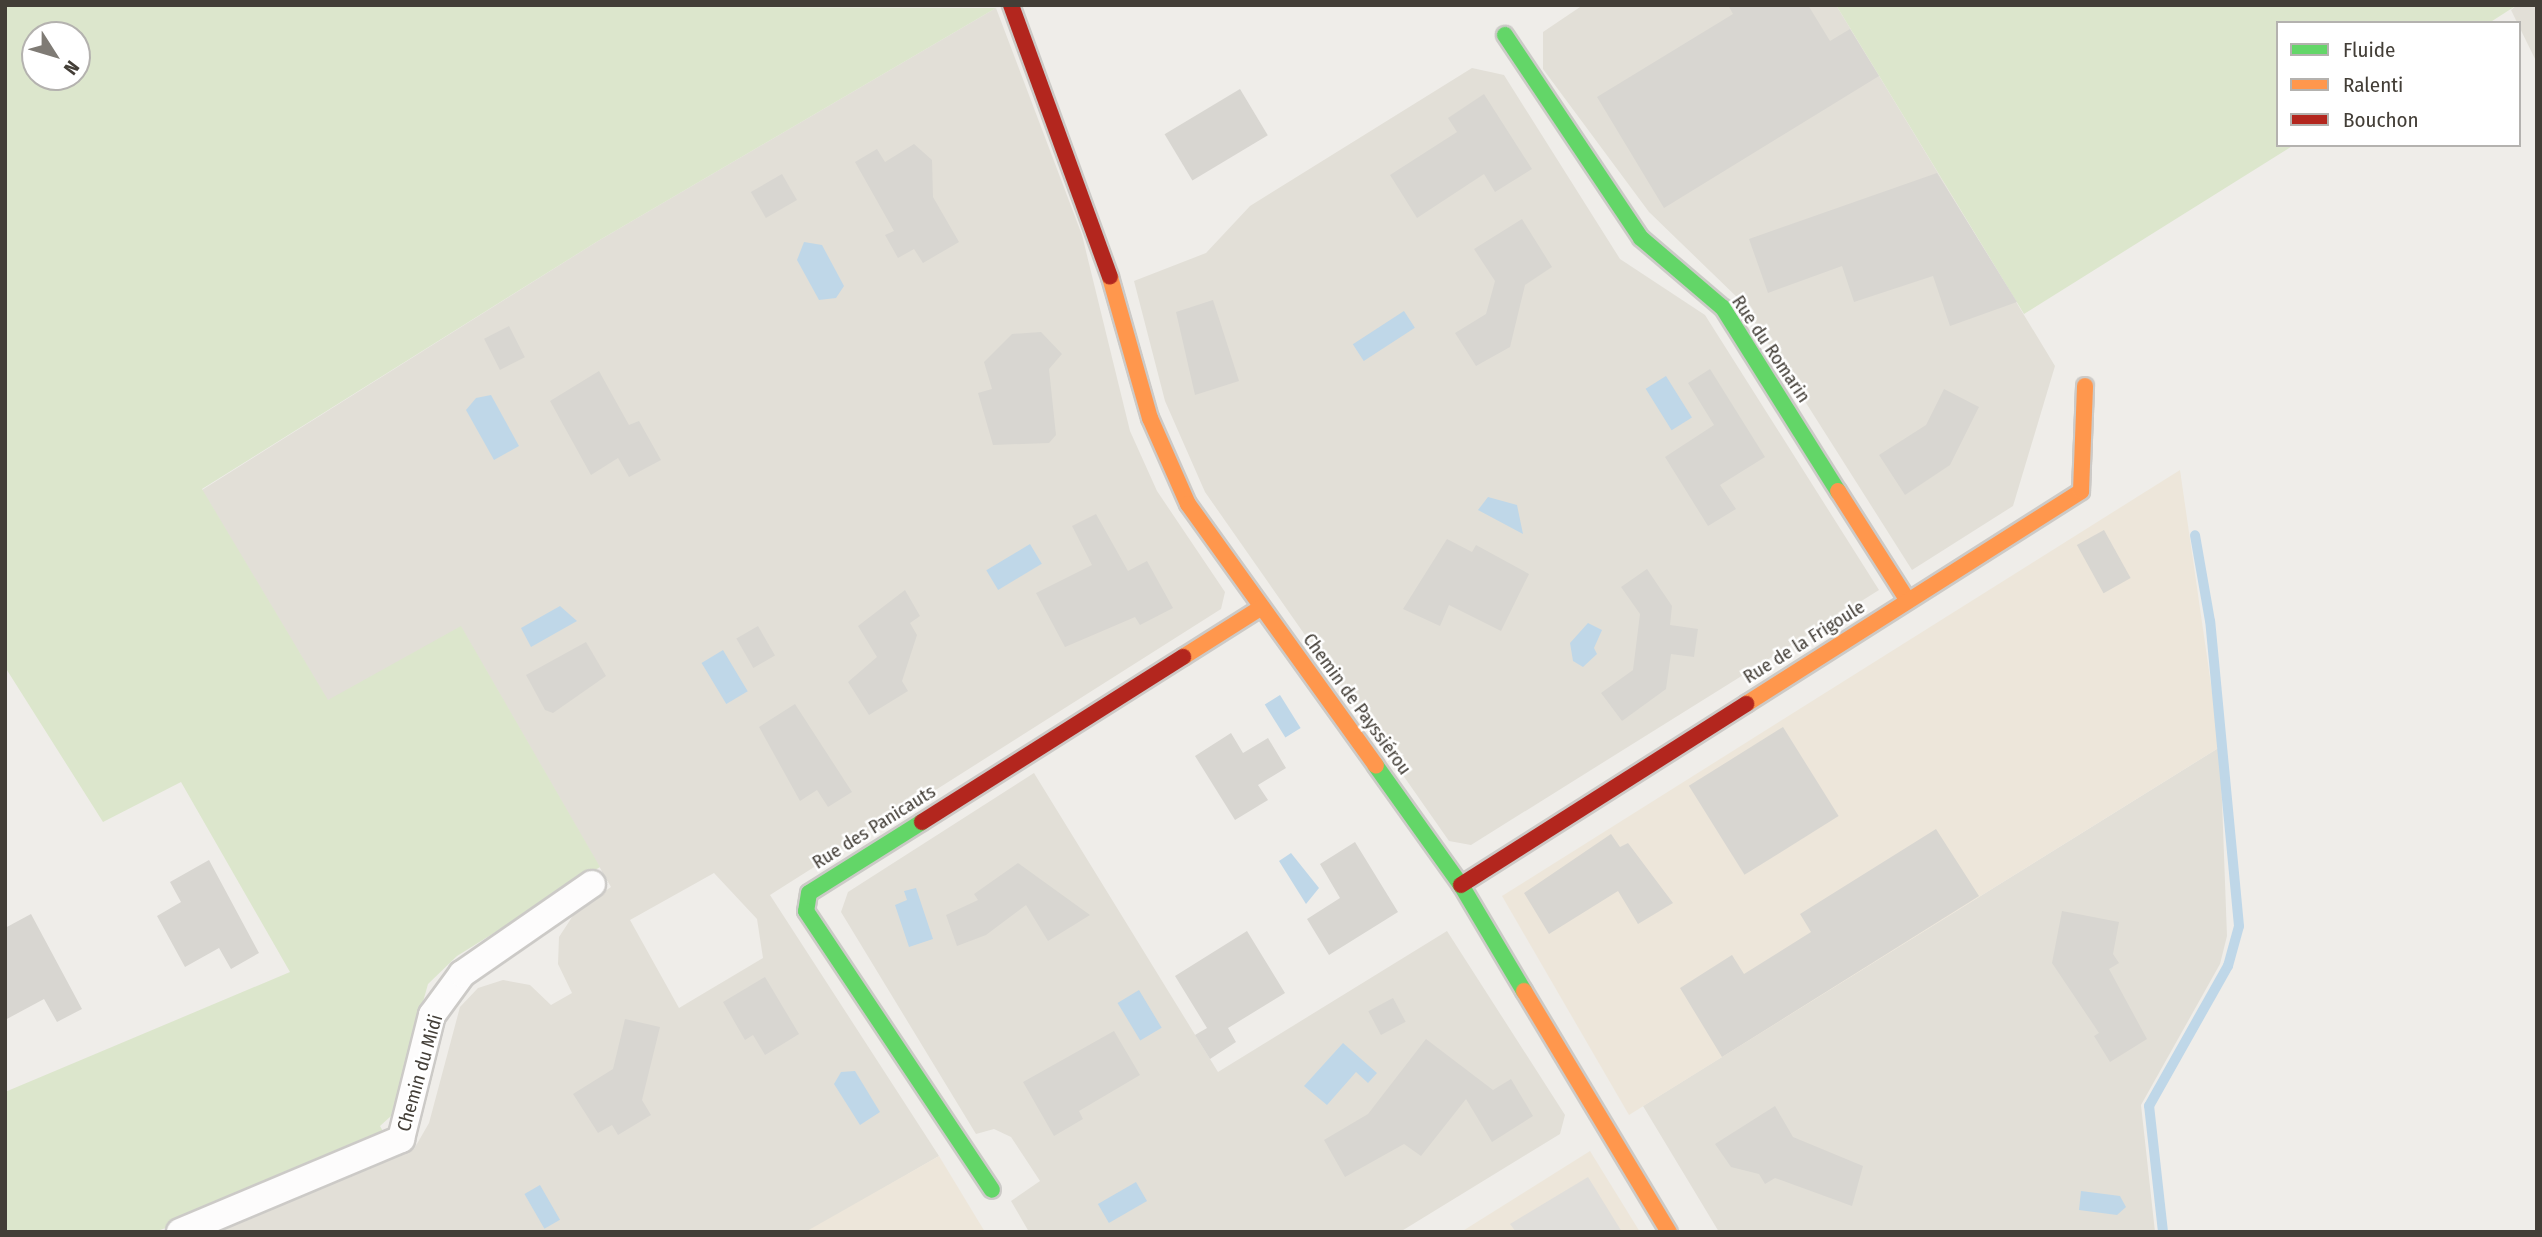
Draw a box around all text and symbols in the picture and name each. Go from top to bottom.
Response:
north arrow [21,21,91,91]
legend [2276,21,2521,147]
text: Fluide [2343,37,2395,63]
text: N [59,56,84,79]
text: Ralenti [2343,72,2403,98]
text: Bouchon [2343,107,2419,133]
street label: Rue du Romarin [1727,291,1815,407]
street label: Rue de la Frigoule [1739,596,1869,688]
street label: Chemin de Payssiérou [1298,629,1416,779]
street label: Rue des Panicauts [808,780,940,874]
street label: Chemin du Midi [392,1012,448,1134]

